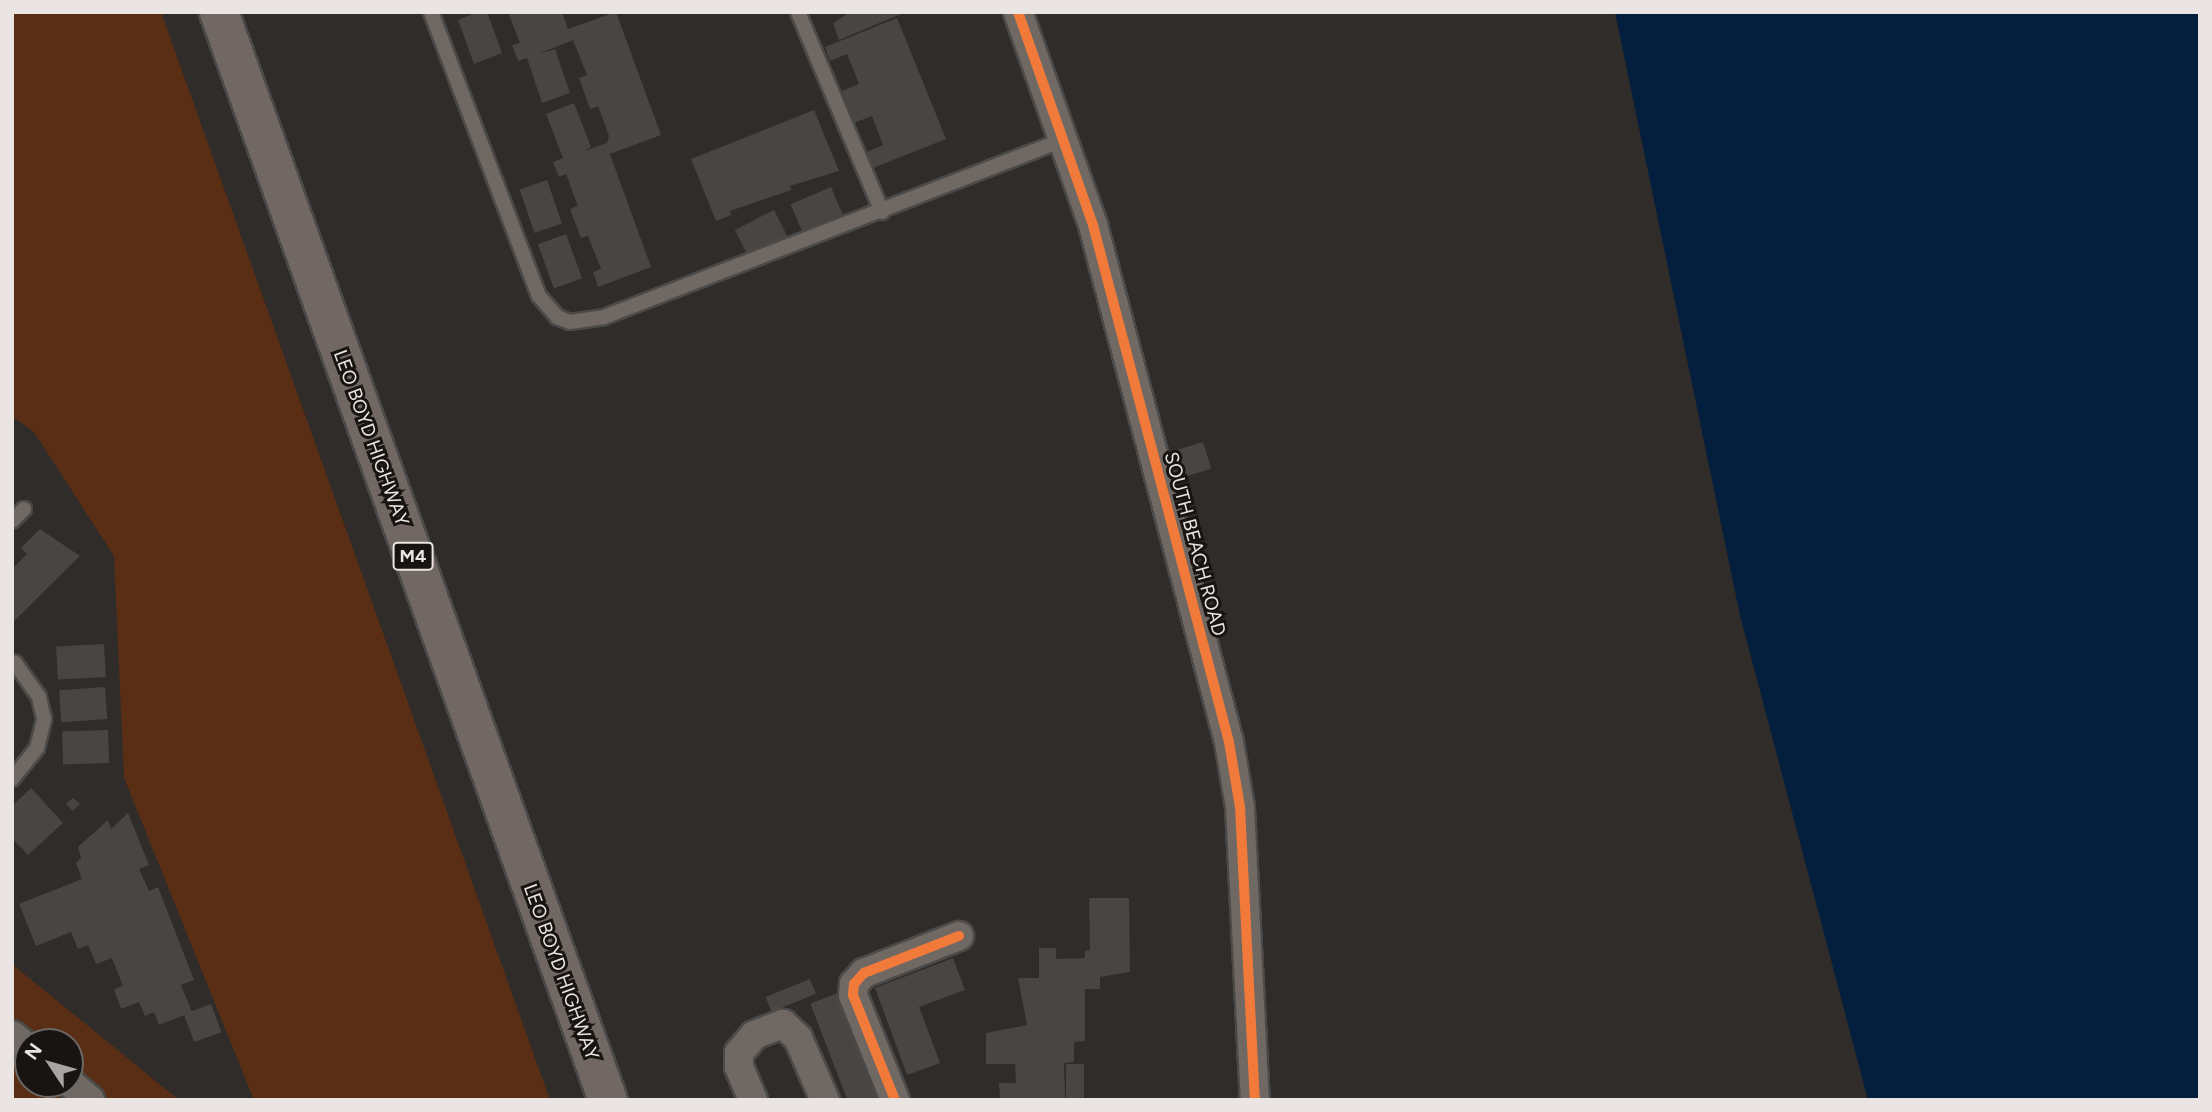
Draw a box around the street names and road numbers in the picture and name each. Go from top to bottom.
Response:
street label: LEO BOYD HIGHWAY [329,347,413,529]
street label: SOUTH BEACH ROAD [1159,449,1231,639]
road number: M4 [392,542,434,570]
street label: LEO BOYD HIGHWAY [519,881,603,1063]

